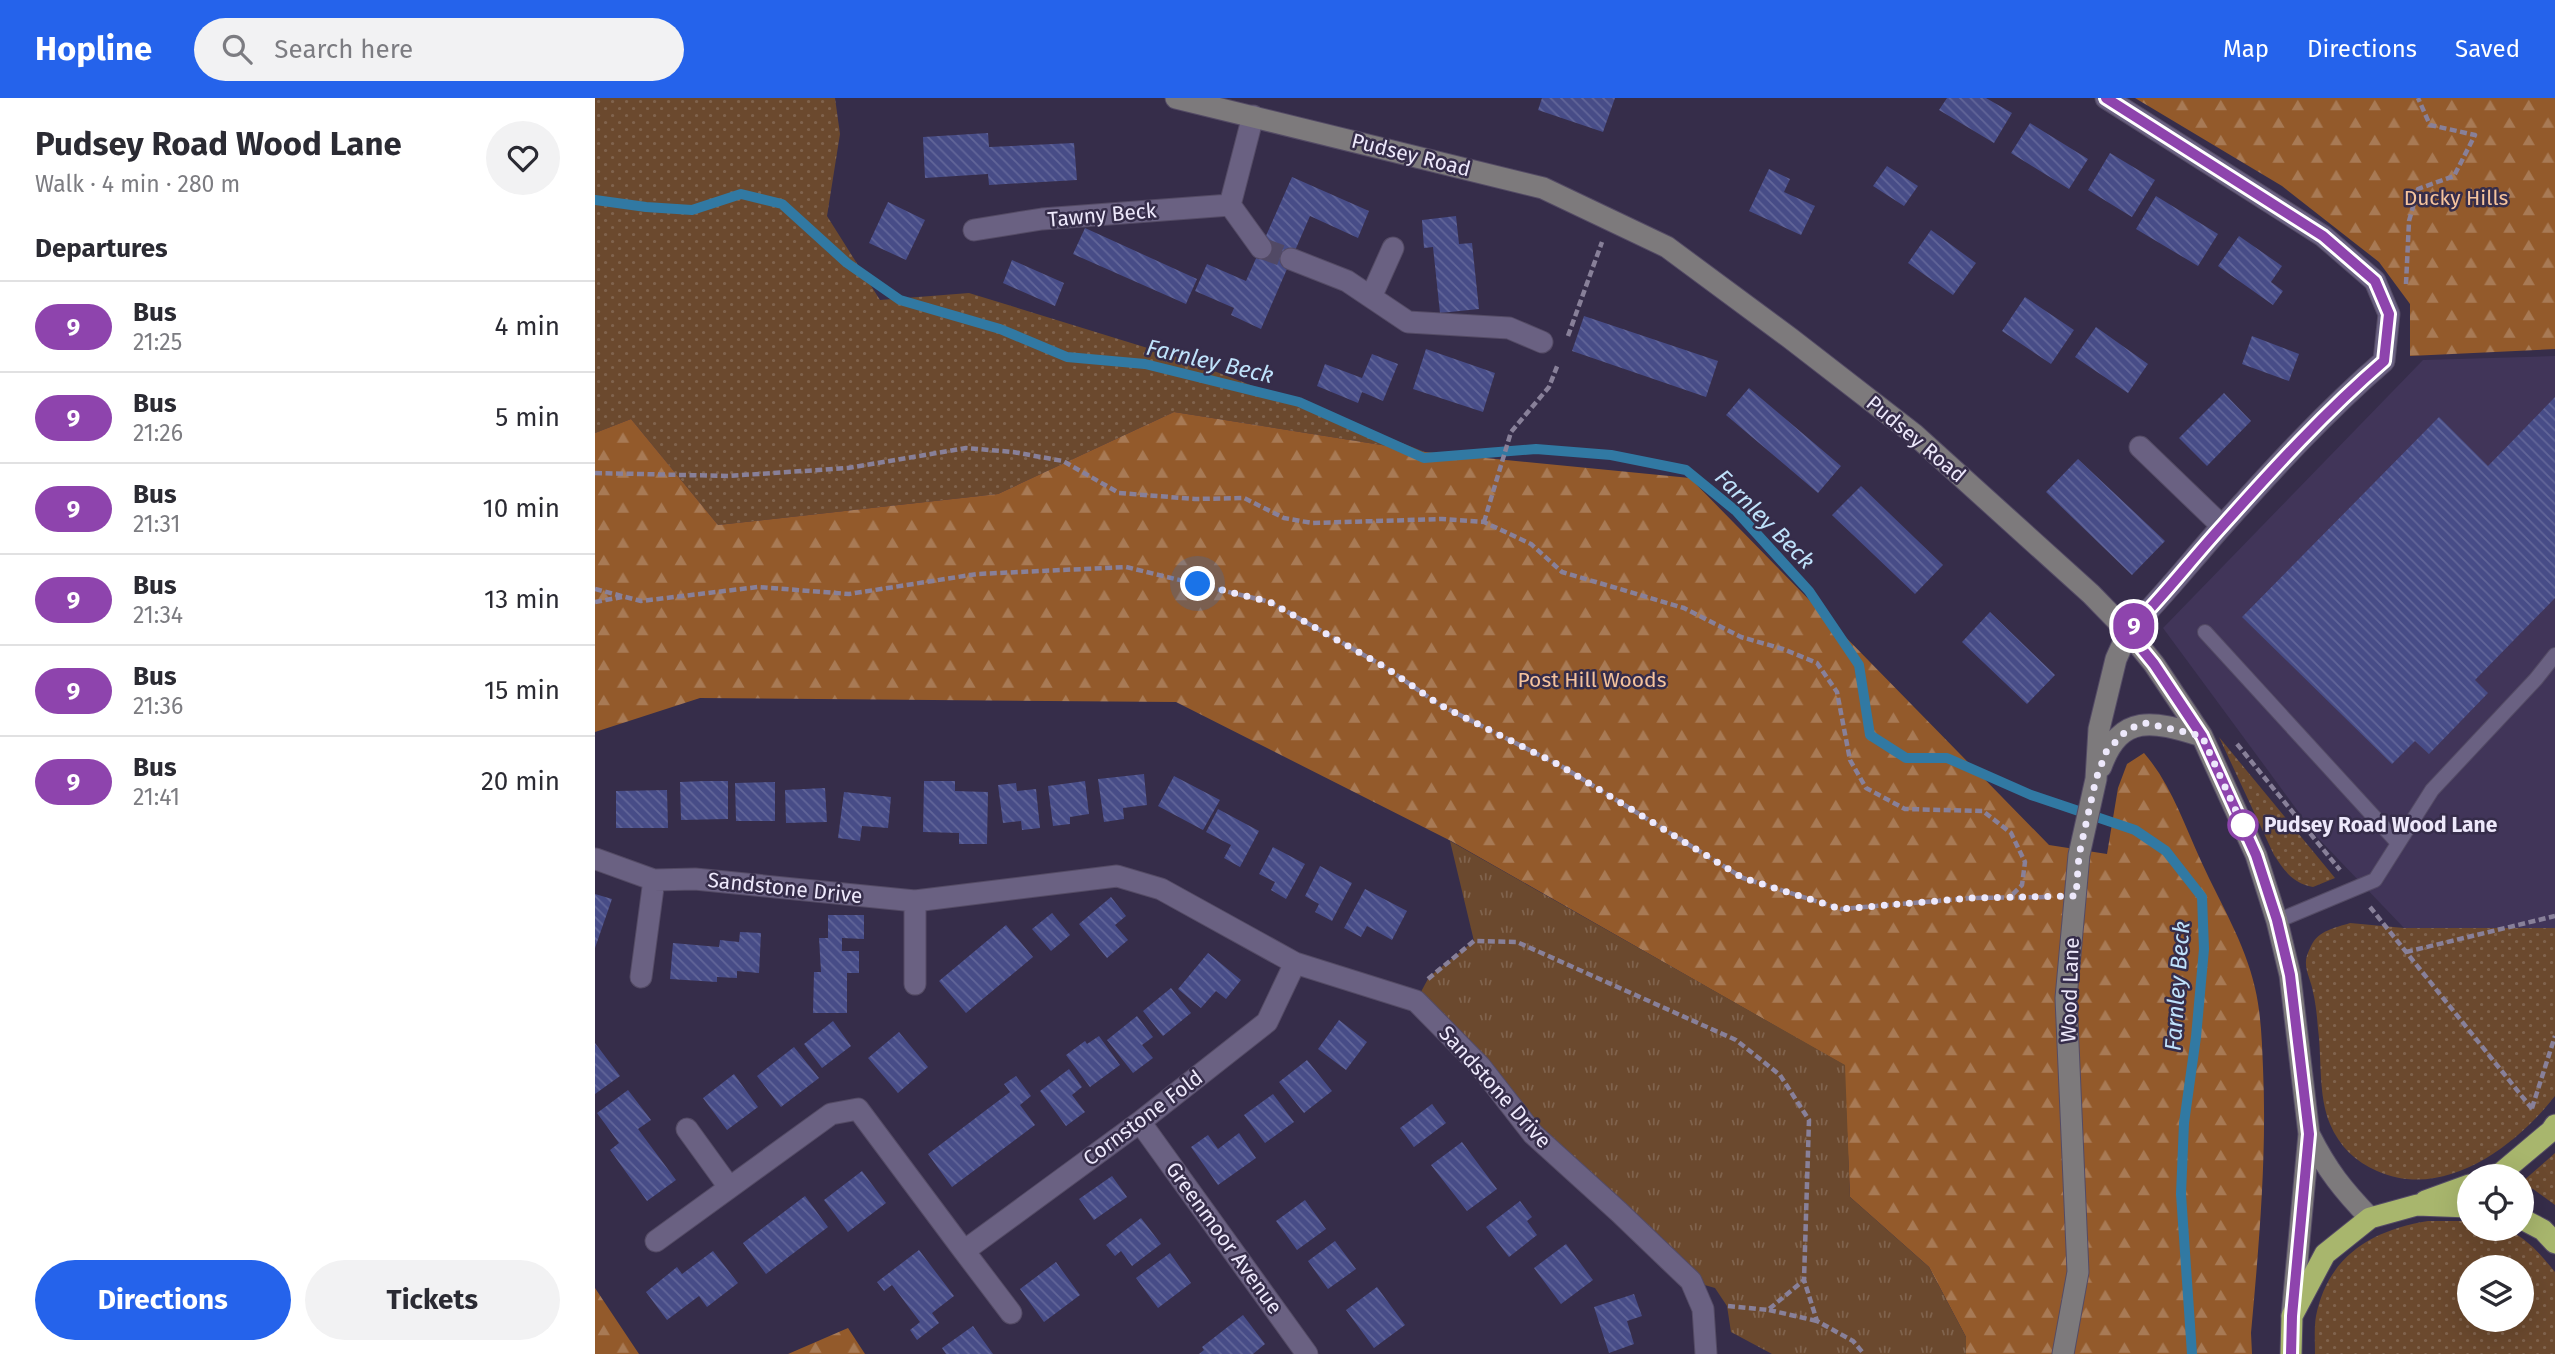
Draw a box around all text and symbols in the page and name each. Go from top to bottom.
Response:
search box [194,18,684,81]
text: Hopline [35,29,152,69]
icon: search [218,30,256,68]
text: Search here [274,34,413,65]
text: Map [2223,35,2269,63]
text: Directions [2307,35,2417,63]
text: Saved [2455,35,2520,63]
button: heart [486,121,560,195]
text: Pudsey Road Wood Lane [35,124,402,164]
street label: Pudsey Road [1349,128,1473,182]
text: Walk · 4 min · 280 m [35,170,240,198]
park label: Ducky Hills [2404,185,2509,211]
street label: Tawny Beck [1046,197,1158,233]
text: Departures [35,233,168,264]
text: Bus [133,297,176,328]
text: 4 min [494,311,560,342]
text: 9 [67,313,80,341]
text: 21:25 [133,328,182,356]
water label: Farnley Beck [1144,333,1276,389]
text: Bus [133,388,176,419]
street label: Pudsey Road [1861,390,1971,488]
text: 5 min [495,402,560,433]
text: 9 [67,404,80,432]
text: 21:26 [133,419,183,447]
water label: Farnley Beck [1709,463,1821,575]
text: Bus [133,479,176,510]
text: 10 min [482,493,560,524]
text: 9 [67,495,80,523]
text: 21:31 [133,510,180,538]
your location [1180,566,1215,601]
text: Bus [133,570,176,601]
text: 13 min [484,584,560,615]
text: 9 [67,586,80,614]
text: 21:34 [133,601,183,629]
line badge: 9 [2111,603,2157,649]
text: 9 [2127,612,2141,640]
text: Bus [133,661,176,692]
park label: Post Hill Woods [1518,667,1667,693]
text: 15 min [484,675,560,706]
text: 9 [67,677,80,705]
text: 21:36 [133,692,183,720]
text: Bus [133,752,176,783]
text: 20 min [481,766,560,797]
text: 9 [67,768,80,796]
text: 21:41 [133,783,180,811]
marker: Pudsey Road Wood Lane [2228,810,2258,840]
place label: Pudsey Road Wood Lane [2264,812,2498,838]
street label: Sandstone Drive [706,867,864,909]
water label: Farnley Beck [2159,920,2195,1052]
street label: Wood Lane [2055,937,2085,1043]
street label: Sandstone Drive [1433,1020,1557,1154]
street label: Cornstone Fold [1078,1065,1208,1171]
street label: Greenmoor Avenue [1160,1157,1288,1319]
map controls [2457,1164,2534,1332]
button: locate [2457,1164,2534,1241]
button: layers [2457,1255,2534,1332]
button: Directions [35,1260,291,1340]
button: Tickets [305,1260,560,1340]

